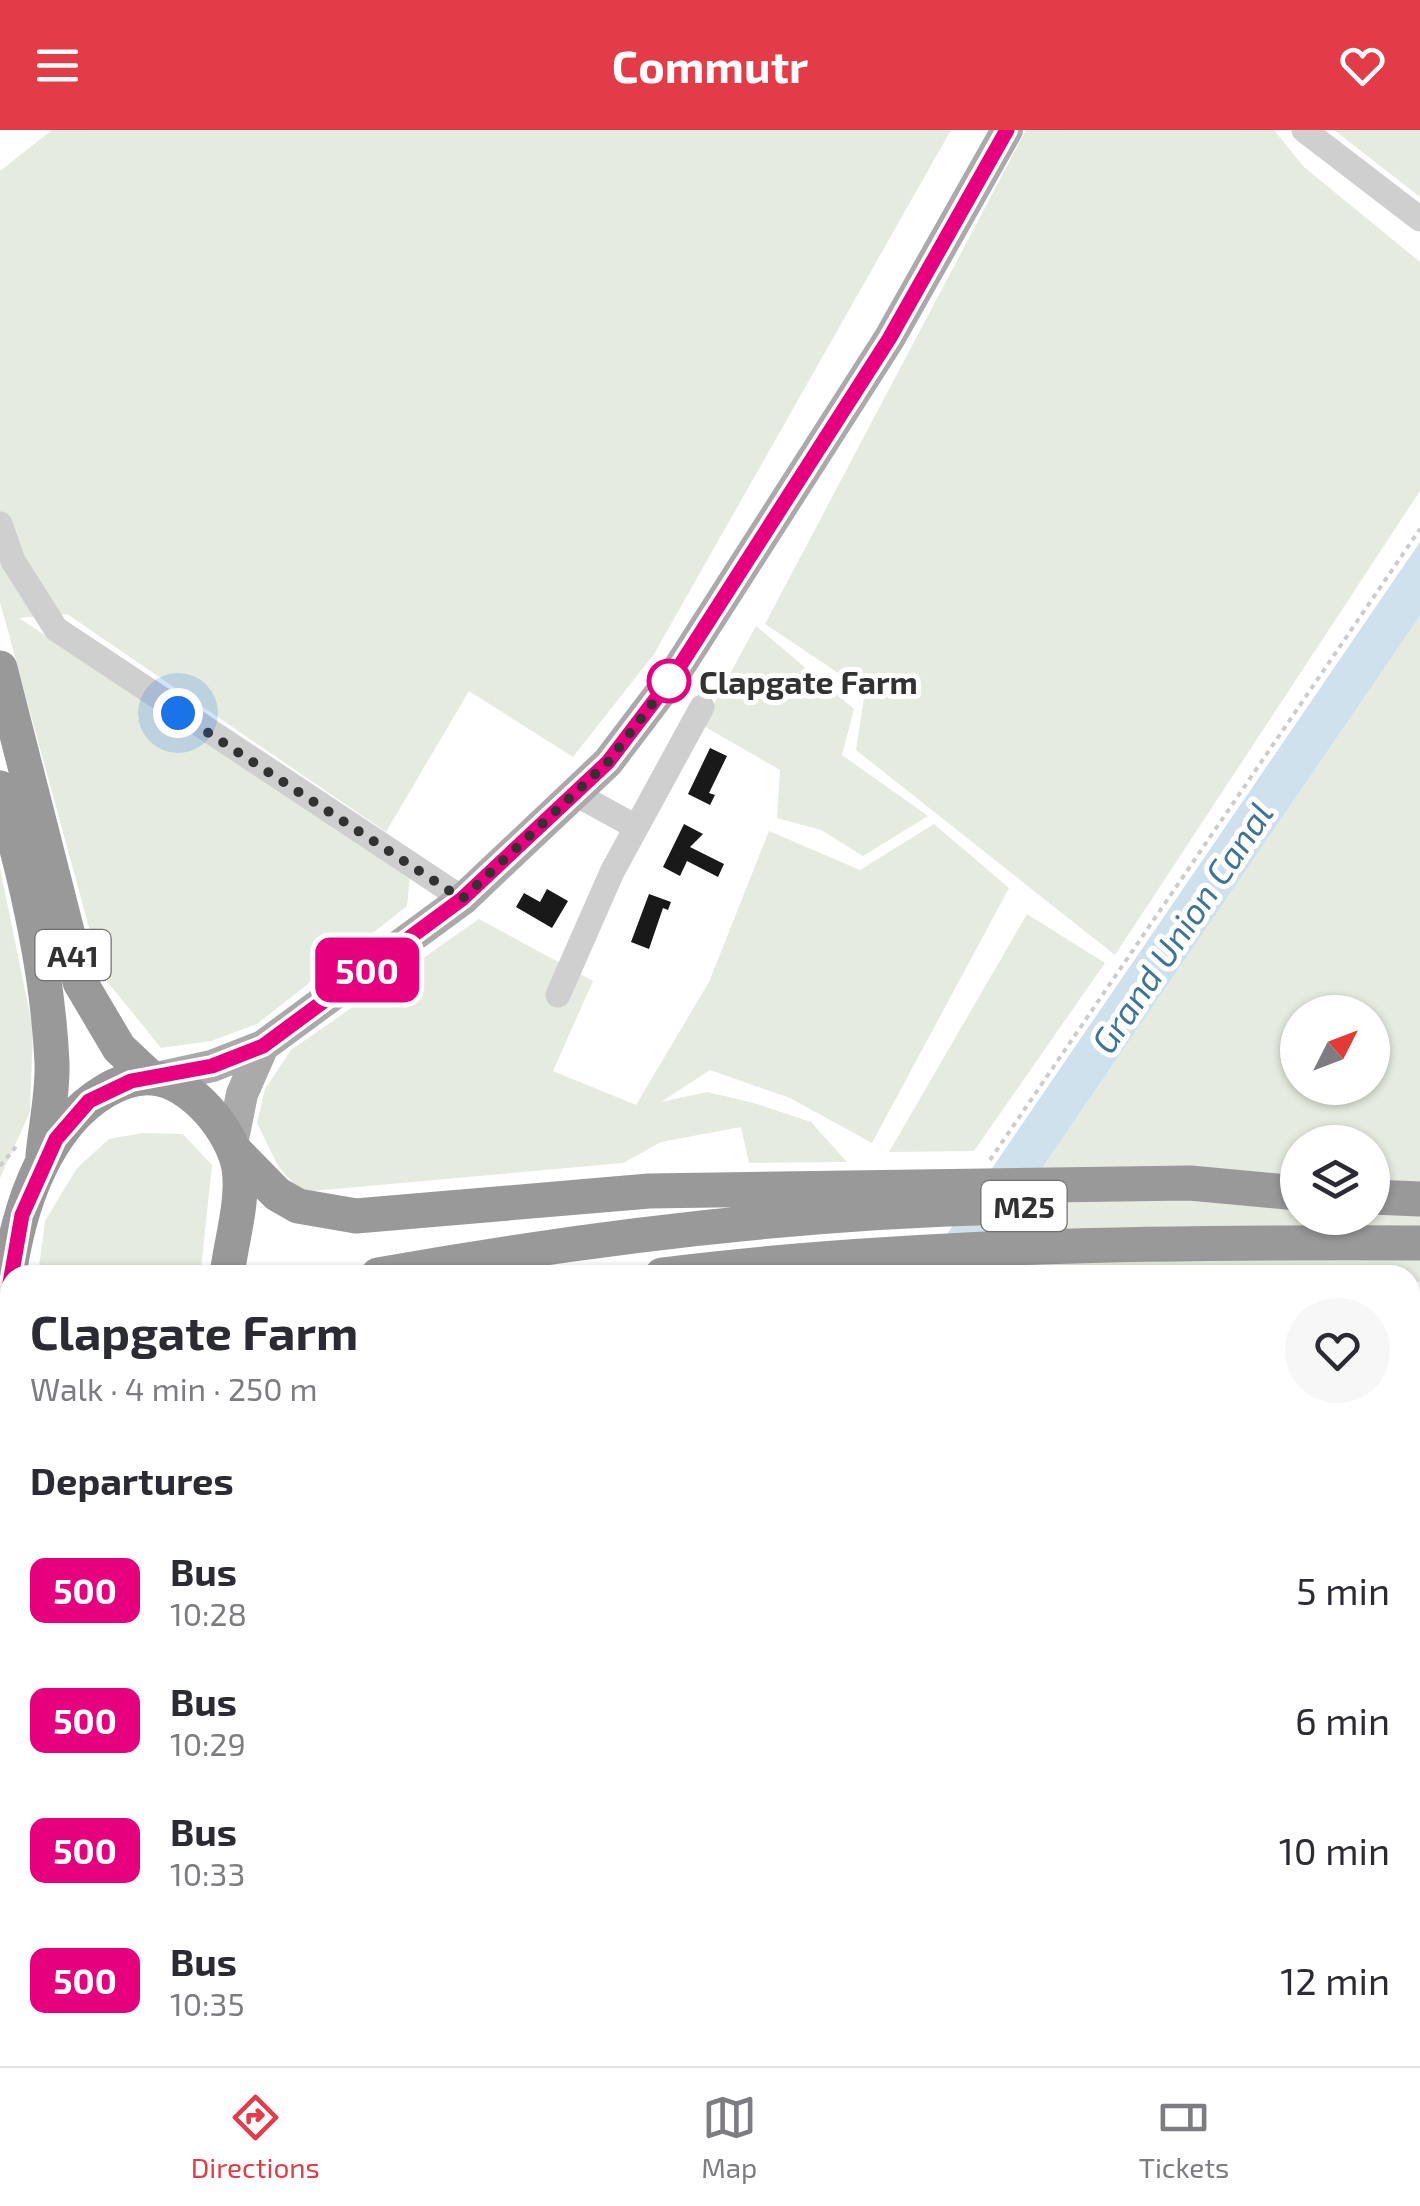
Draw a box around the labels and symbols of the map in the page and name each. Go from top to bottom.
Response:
marker: Clapgate Farm [648,660,690,702]
place label: Clapgate Farm [699,662,918,700]
your location [153,688,203,738]
water label: Grand Union Canal [1081,794,1281,1060]
road number: A41 [36,930,110,980]
line badge: 500 [310,938,424,1002]
north arrow [1280,995,1390,1105]
road number: M25 [982,1181,1066,1231]

